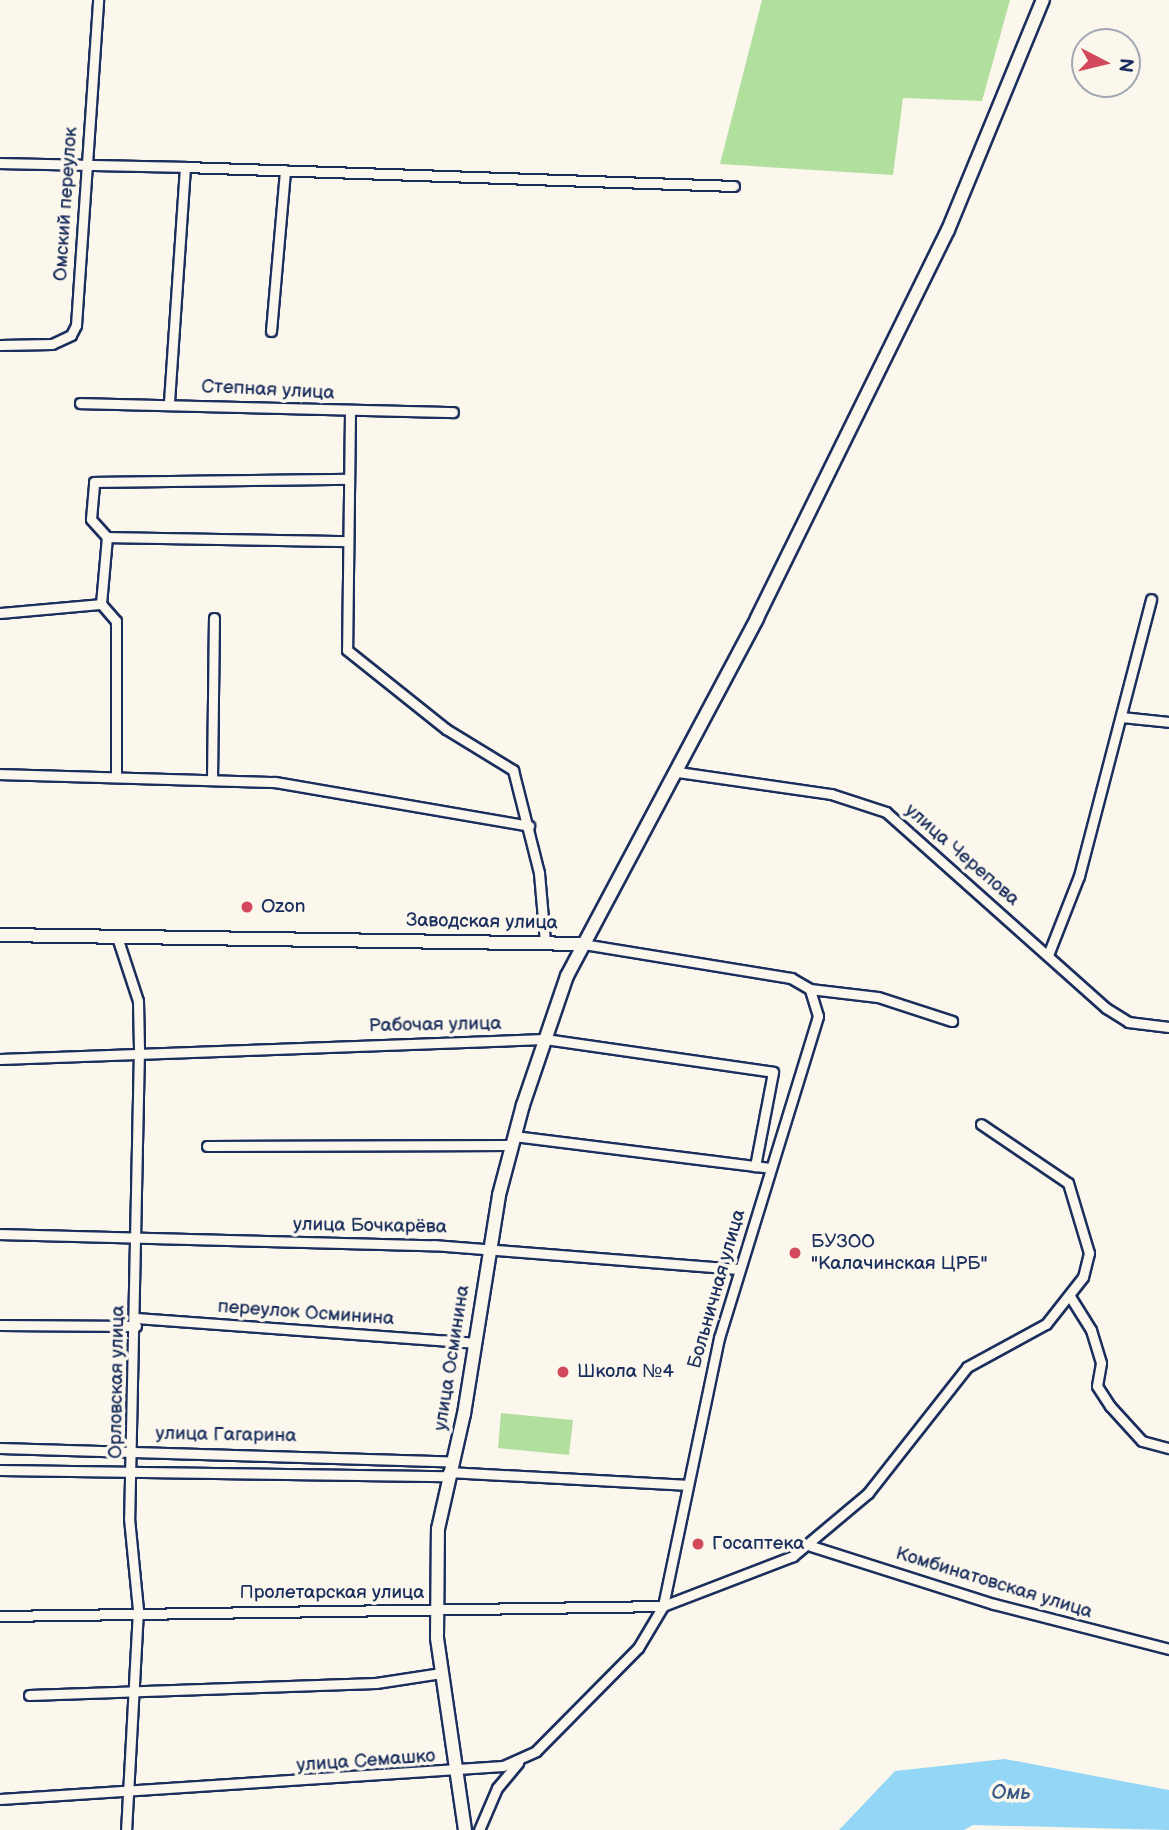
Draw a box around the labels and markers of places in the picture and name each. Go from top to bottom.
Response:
place label: Ozon [261,896,306,918]
marker: Ozon [239,899,255,915]
place label: БУЗОО "Калачинская ЦРБ" [811,1231,988,1275]
marker: БУЗОО "Калачинская ЦРБ" [785,1243,805,1263]
place label: Школа №4 [577,1361,674,1383]
marker: Школа №4 [555,1364,571,1380]
place label: Госаптека [712,1533,804,1555]
marker: Госаптека [690,1536,706,1552]

